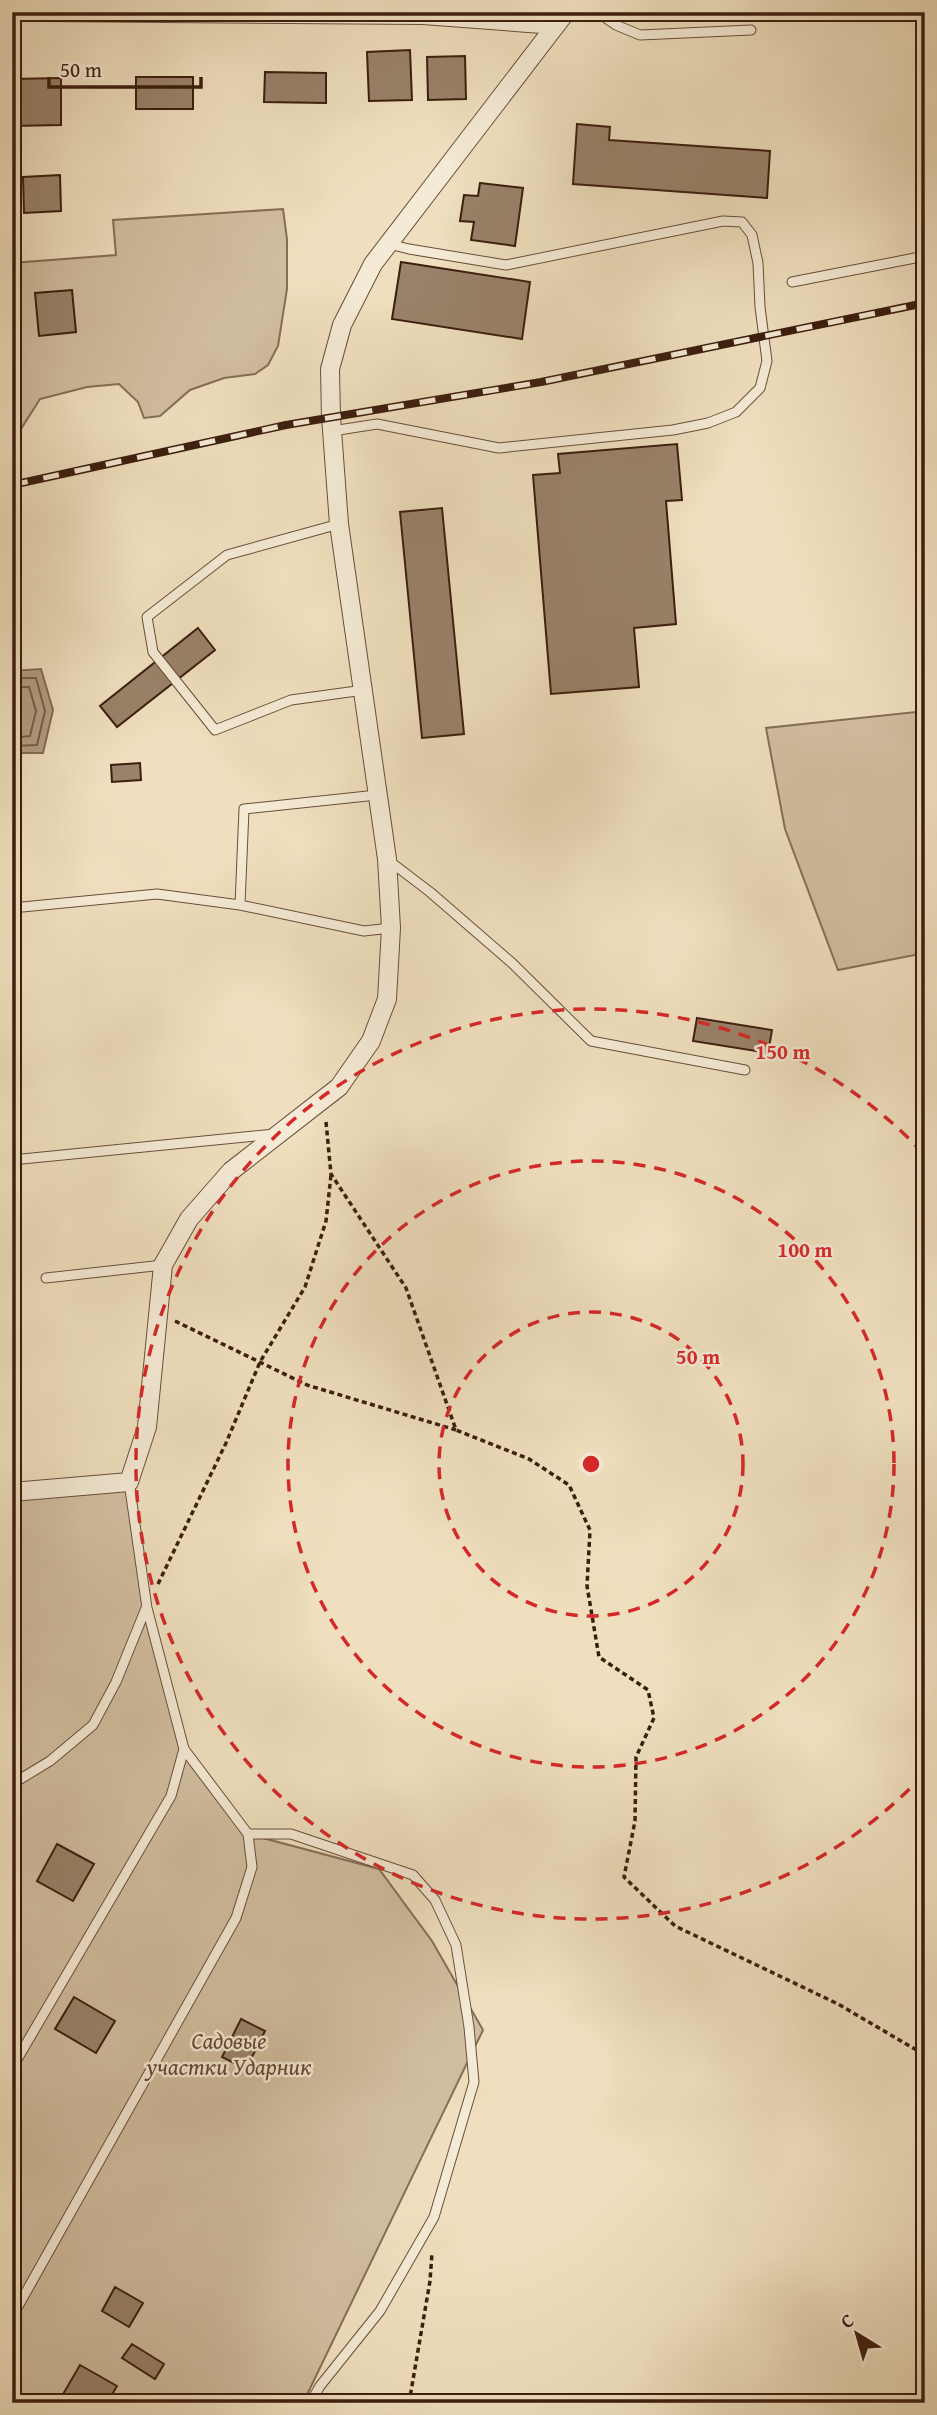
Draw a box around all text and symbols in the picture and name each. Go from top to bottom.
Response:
scale bar [49,46,201,90]
text: 50 m [60,54,102,85]
text: 150 m [755,1036,811,1067]
text: 100 m [777,1234,833,1265]
text: 50 m [676,1341,720,1372]
centre of rings [579,1452,603,1476]
park label: Садовые участки Ударник [143,2024,312,2083]
north arrow [822,2300,892,2370]
text: С [834,2306,860,2335]

